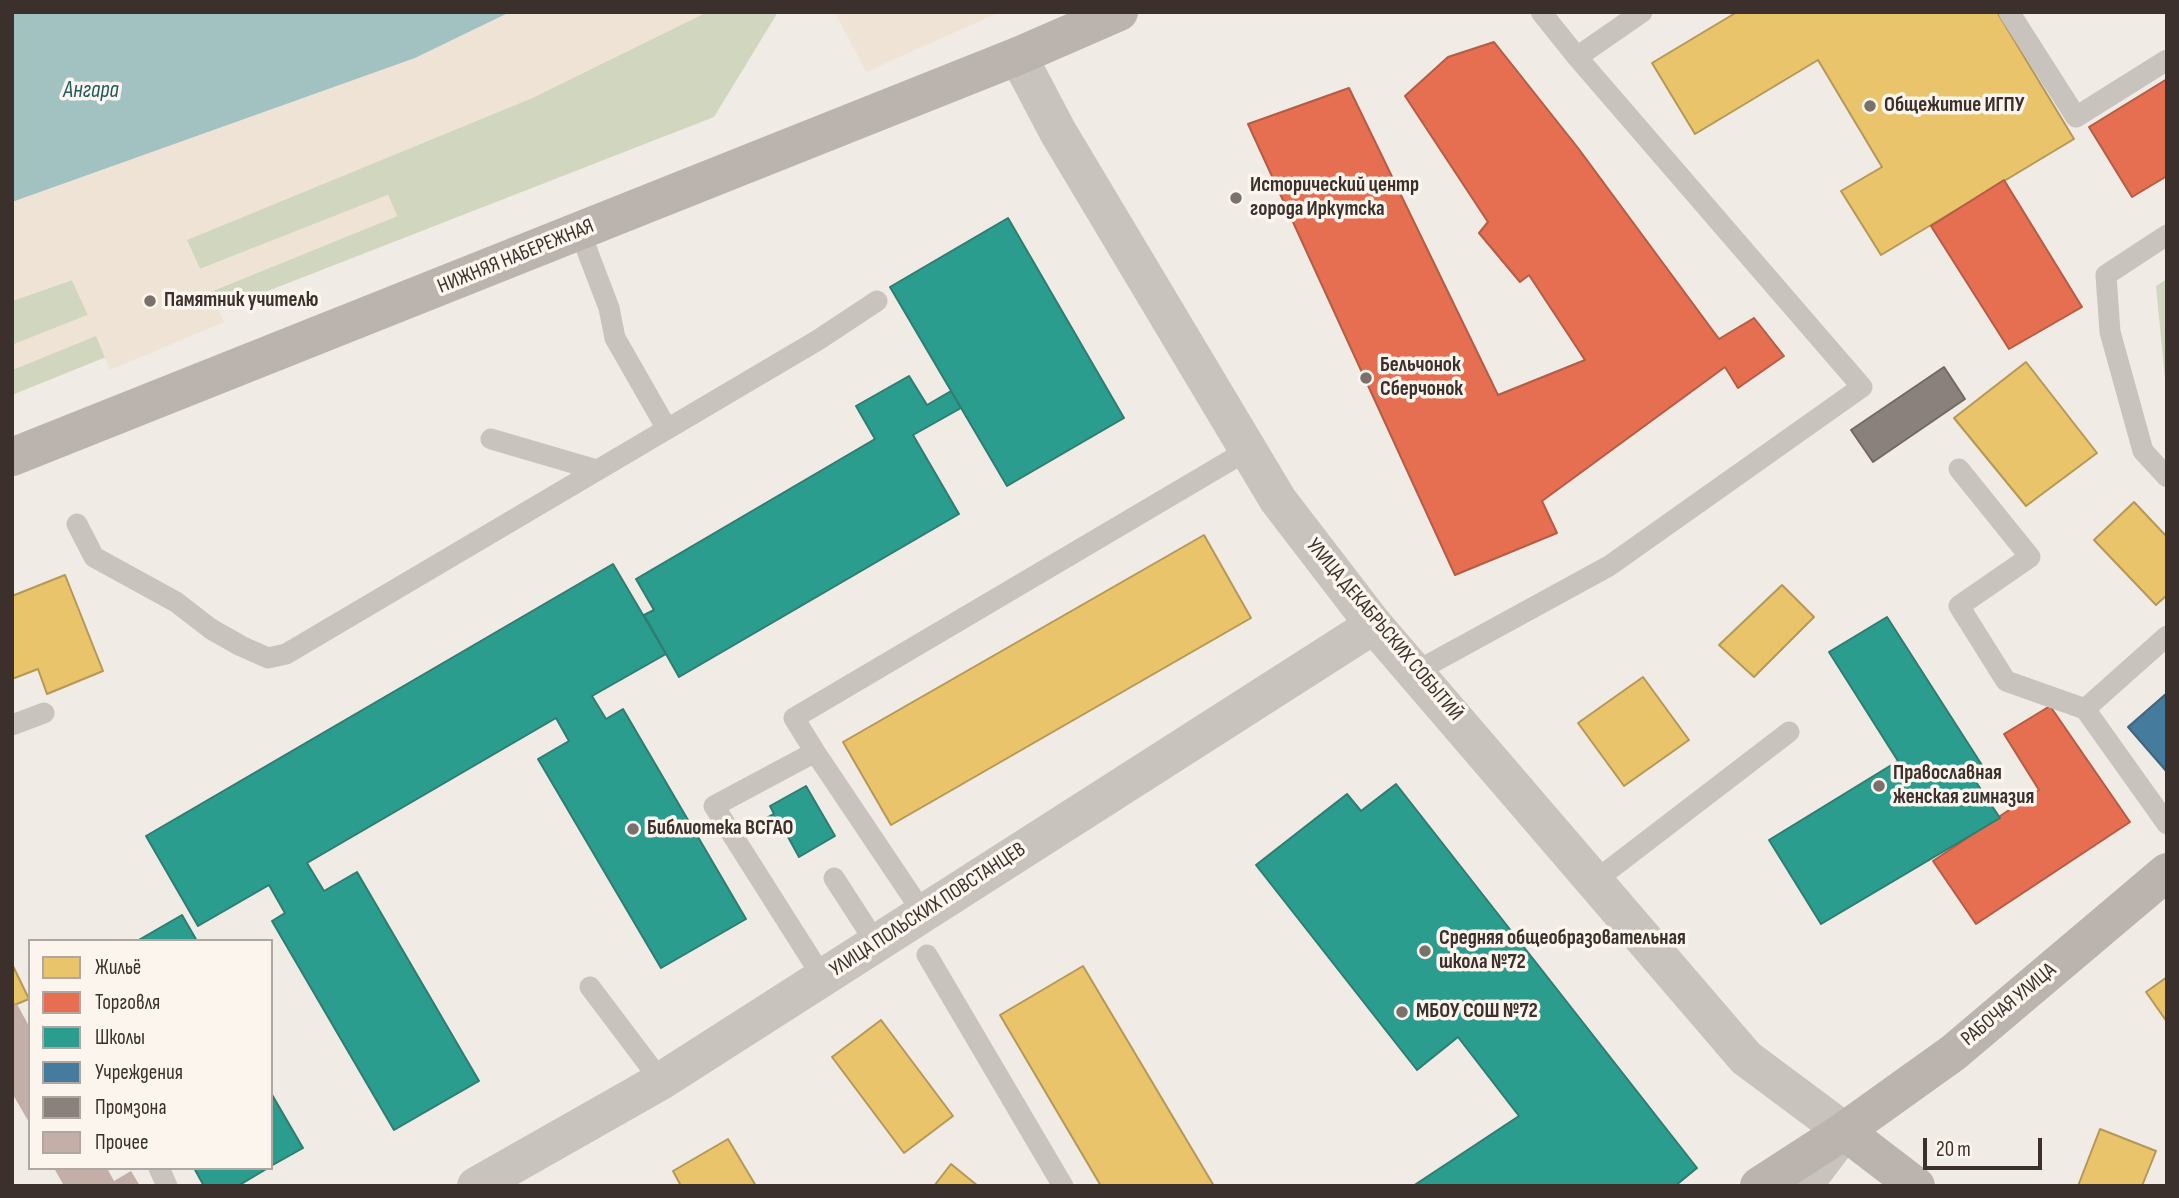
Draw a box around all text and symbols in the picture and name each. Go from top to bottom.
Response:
water label: Ангара [63,77,119,105]
place label: Общежитие ИГПУ [1884,93,2025,119]
marker: Общежитие ИГПУ [1862,98,1878,114]
place label: Исторический центр города Иркутска [1250,173,1419,223]
marker: Исторический центр города Иркутска [1228,190,1244,206]
street label: НИЖНЯЯ НАБЕРЕЖНАЯ [434,214,598,300]
place label: Памятник учителю [164,288,318,314]
marker: Памятник учителю [142,293,158,309]
place label: Бельчонок Сберчонок [1380,353,1463,403]
marker: Бельчонок Сберчонок [1358,370,1374,386]
street label: УЛИЦА ДЕКАБРЬСКИХ СОБЫТИЙ [1300,534,1468,726]
place label: Православная женская гимназия [1893,761,2034,811]
marker: Православная женская гимназия [1871,778,1887,794]
place label: Библиотека ВСГАО [647,816,793,842]
marker: Библиотека ВСГАО [625,821,641,837]
street label: УЛИЦА ПОЛЬСКИХ ПОВСТАНЦЕВ [825,837,1031,983]
place label: Средняя общеобразовательная школа №72 [1439,926,1686,976]
legend [28,939,273,1170]
marker: Средняя общеобразовательная школа №72 [1417,943,1433,959]
text: Жильё [95,955,141,980]
street label: РАБОЧАЯ УЛИЦА [1956,958,2062,1052]
text: Торговля [95,990,160,1015]
place label: МБОУ СОШ №72 [1416,999,1538,1025]
marker: МБОУ СОШ №72 [1394,1004,1410,1020]
text: Школы [95,1025,145,1050]
text: Учреждения [95,1060,183,1085]
text: Промзона [95,1095,166,1120]
scale bar [1927,1124,2046,1168]
text: Прочее [95,1130,148,1155]
text: 20 m [1936,1137,1971,1162]

